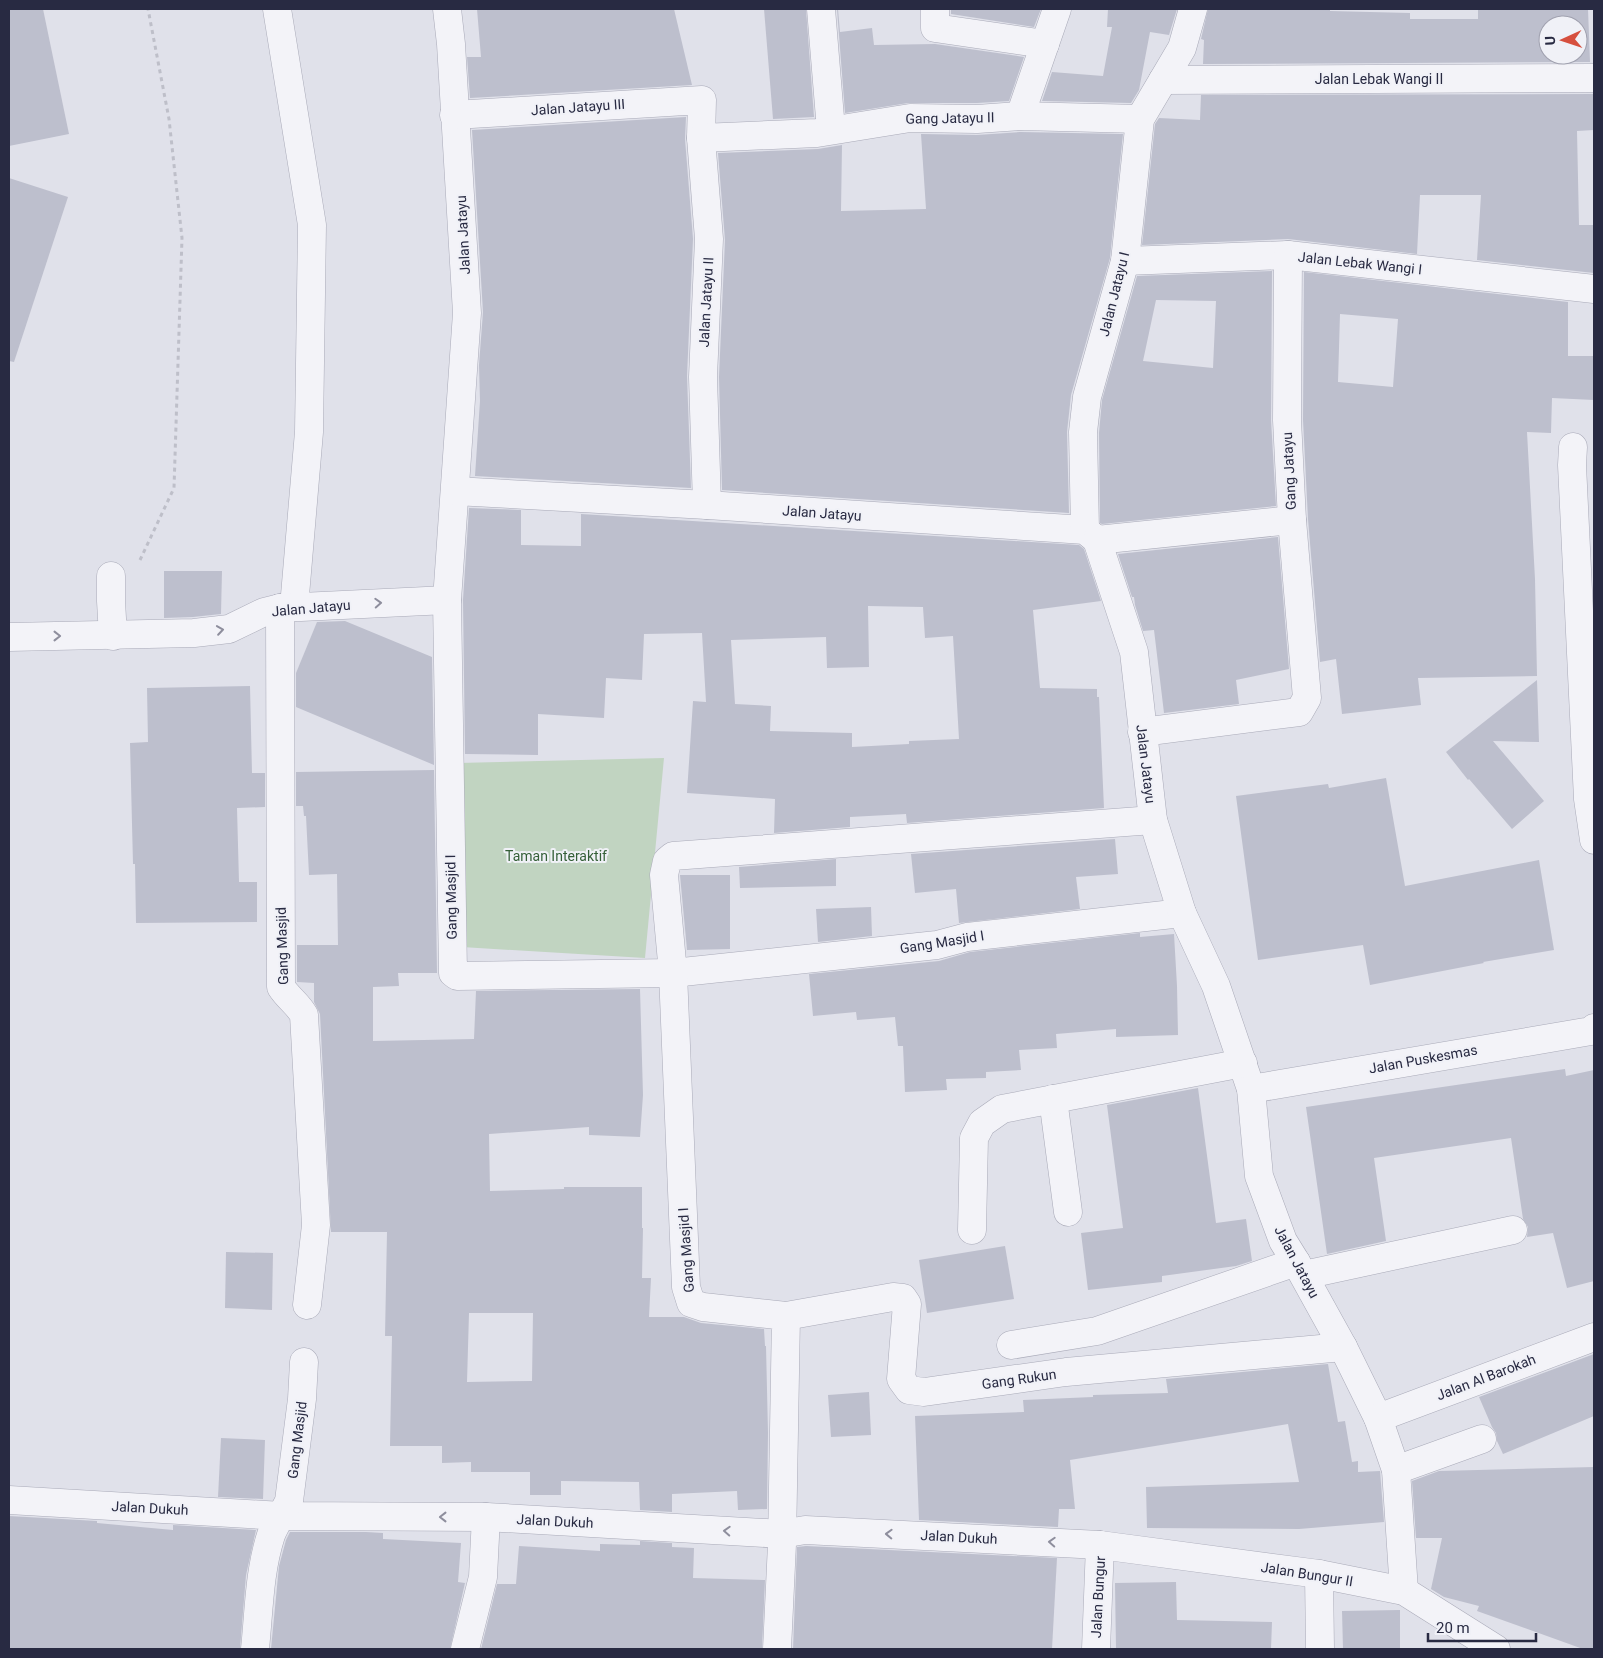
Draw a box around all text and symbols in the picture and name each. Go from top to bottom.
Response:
north arrow [1538,15,1588,65]
text: U [1542,36,1558,46]
street label: Jalan Lebak Wangi II [1315,71,1443,87]
street label: Jalan Jatayu III [530,96,626,118]
street label: Gang Jatayu II [905,109,995,127]
street label: Jalan Jatayu [453,195,473,275]
street label: Jalan Lebak Wangi I [1297,249,1423,277]
street label: Jalan Jatayu I [1096,250,1132,338]
street label: Jalan Jatayu II [696,256,716,348]
street label: Gang Jatayu [1279,432,1299,510]
street label: Jalan Jatayu [782,502,862,524]
street label: Jalan Jatayu [271,597,351,619]
one-way arrow [374,598,382,609]
one-way arrow [216,625,224,636]
one-way arrow [54,631,62,641]
street label: Jalan Jatayu [1133,724,1159,804]
park label: Taman Interaktif [505,848,607,864]
street label: Gang Masjid I [442,854,460,940]
street label: Gang Masjid [273,907,291,985]
street label: Gang Masjid I [899,927,985,957]
street label: Jalan Puskesmas [1367,1042,1479,1076]
street label: Gang Masjid I [675,1207,697,1293]
street label: Jalan Jatayu [1271,1223,1323,1301]
street label: Jalan Al Barokah [1434,1351,1538,1403]
street label: Gang Rukun [981,1366,1057,1392]
street label: Gang Masjid [284,1400,310,1480]
street label: Jalan Dukuh [111,1498,189,1518]
street label: Jalan Dukuh [516,1511,594,1531]
one-way arrow [439,1512,446,1522]
one-way arrow [723,1525,731,1536]
street label: Jalan Dukuh [920,1527,998,1547]
one-way arrow [885,1528,893,1539]
one-way arrow [1048,1536,1056,1547]
street label: Jalan Bungur [1088,1555,1108,1638]
street label: Jalan Bungur II [1260,1559,1354,1589]
scale bar [1428,1610,1536,1642]
text: 20 m [1436,1619,1470,1637]

